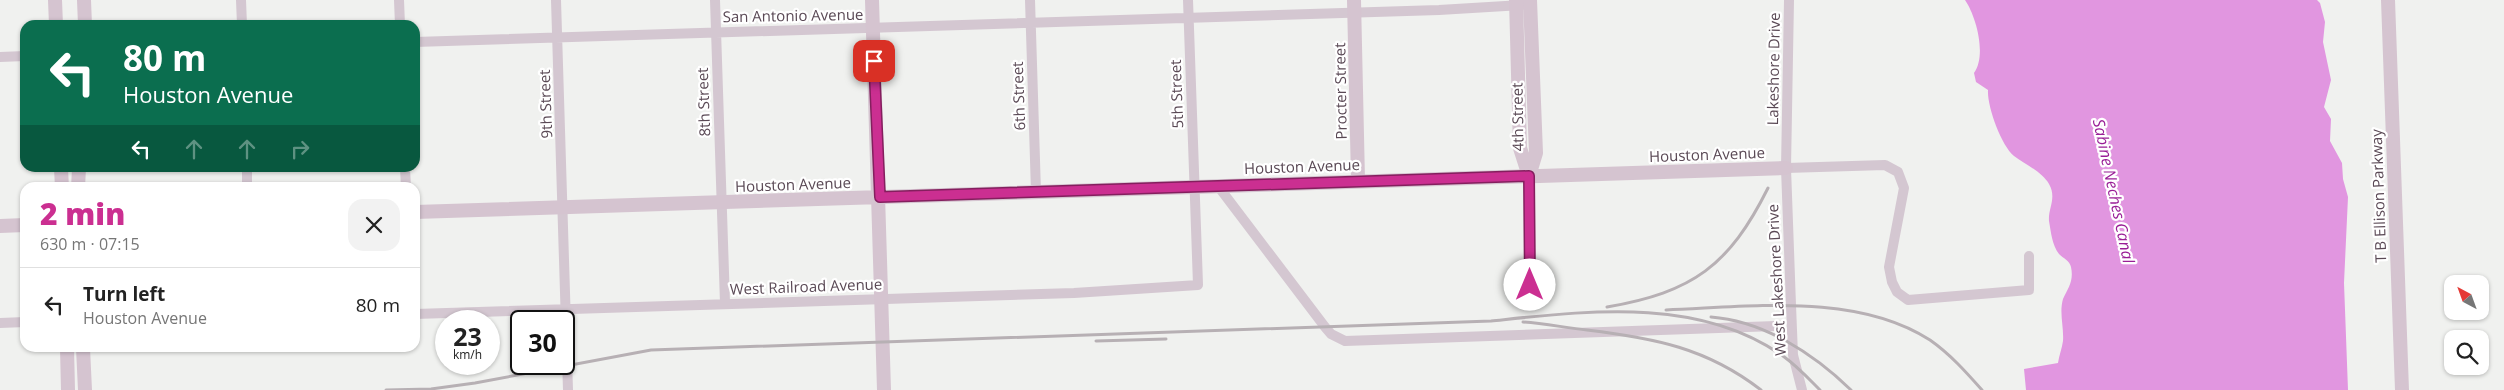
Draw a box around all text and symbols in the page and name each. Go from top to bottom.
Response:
street label: San Antonio Avenue [722,4,864,26]
street label: Lakeshore Drive [1762,12,1784,126]
text: 80 m [123,34,206,81]
icon: left [40,40,105,105]
pin [853,40,895,82]
street label: Procter Street [1329,42,1351,140]
icon: arrive [860,47,888,75]
street label: 5th Street [1165,59,1187,129]
street label: 6th Street [1007,61,1029,131]
street label: 8th Street [692,67,714,137]
street label: 9th Street [534,69,556,139]
text: Houston Avenue [123,79,293,109]
street label: 4th Street [1506,82,1528,152]
water label: Sabine Neches Canal [2088,117,2140,266]
street label: T B Ellison Parkway [2366,128,2390,263]
icon: left [127,135,155,163]
icon: ahead [180,135,208,163]
icon: ahead [233,135,261,163]
icon: right [286,135,314,163]
street label: Houston Avenue [1649,142,1765,166]
street label: Houston Avenue [1244,154,1360,178]
street label: Houston Avenue [735,172,851,196]
text: 2 min [40,193,125,234]
button: close [348,199,400,251]
street label: West Lakeshore Drive [1762,204,1790,356]
text: 630 m · 07:15 [40,233,140,255]
position arrow [1503,258,1555,310]
street label: West Railroad Avenue [729,273,883,299]
north arrow [2444,275,2489,320]
map controls [2444,275,2489,375]
text: Turn left [83,281,165,307]
icon: left [40,291,68,319]
text: 80 m [356,292,400,318]
text: Houston Avenue [83,307,207,329]
speed limit sign: 30 [510,310,575,375]
text: 23 [453,319,482,353]
button: search [2444,330,2489,375]
text: km/h [453,346,482,363]

